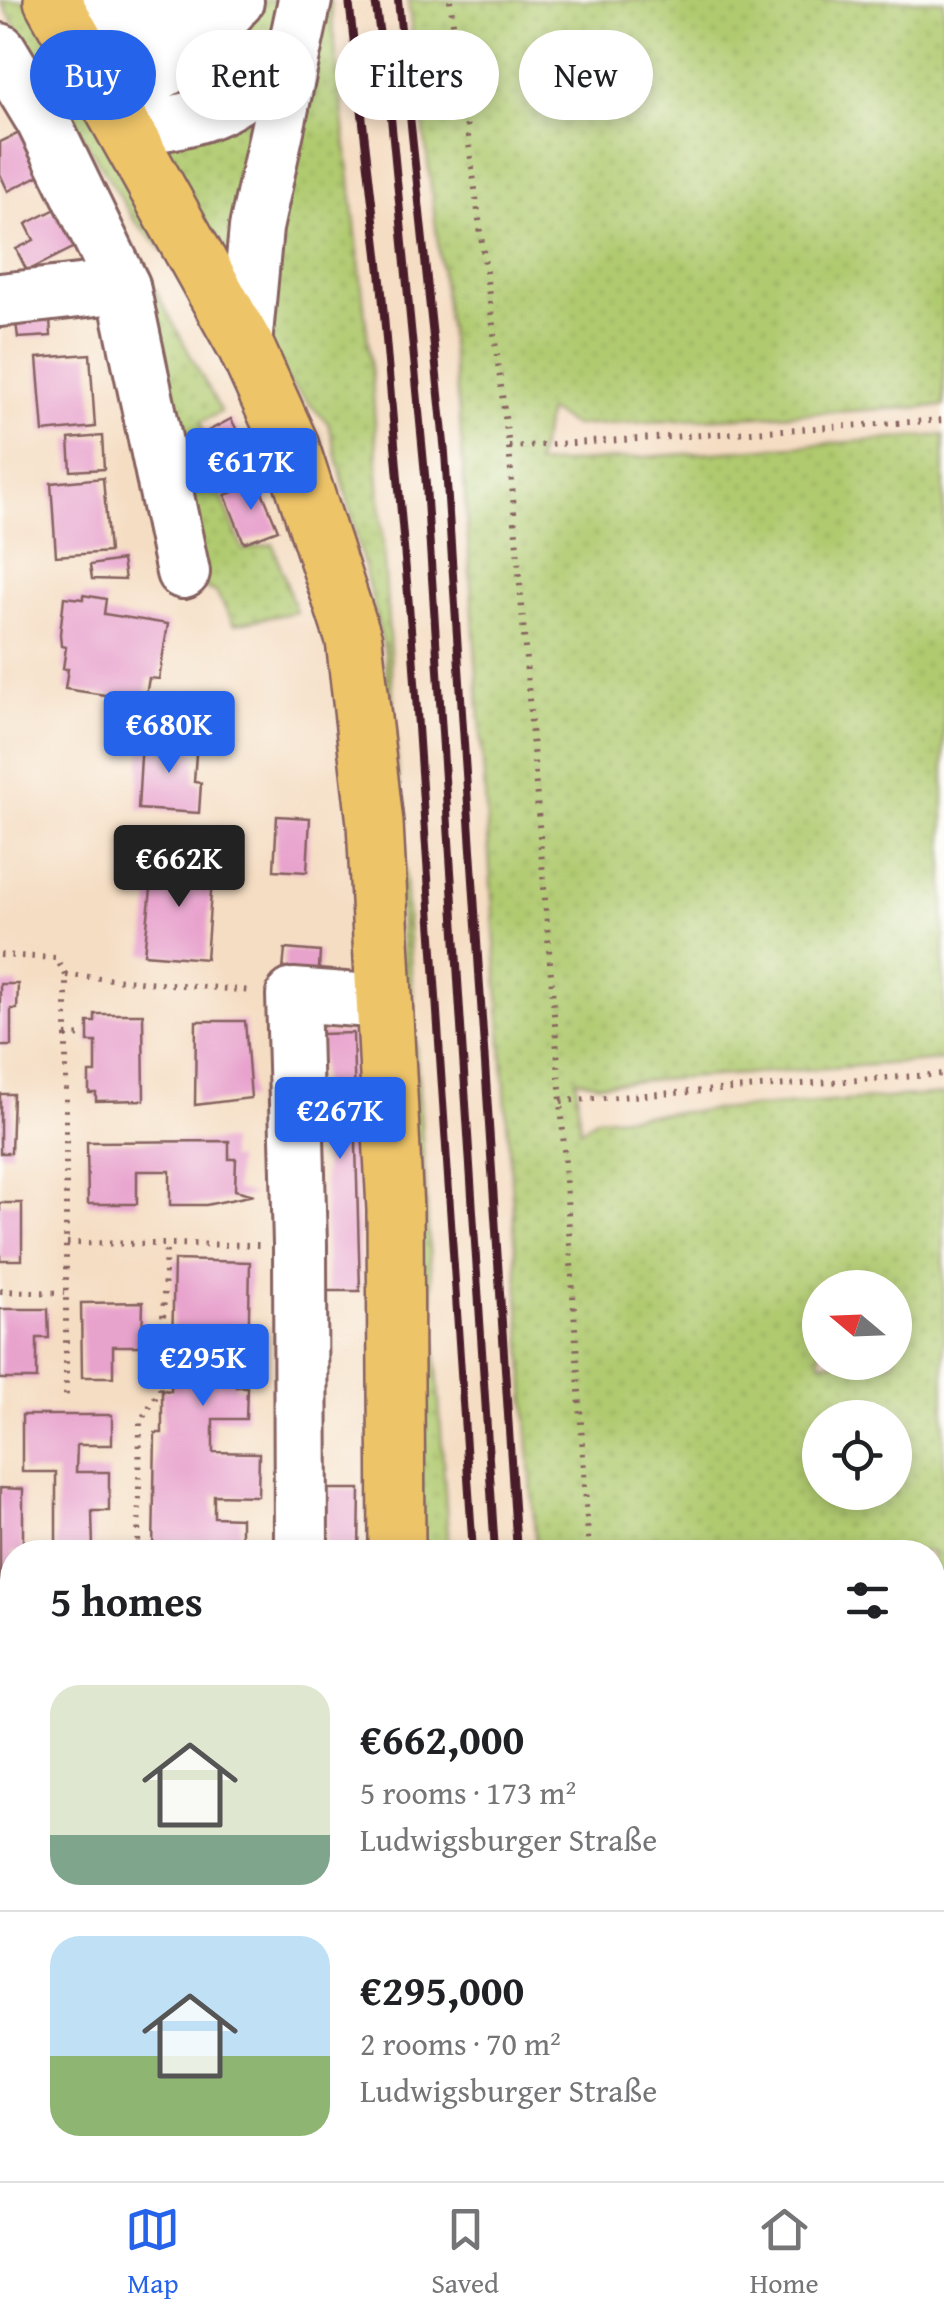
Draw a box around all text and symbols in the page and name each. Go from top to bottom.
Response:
chip: Buy [30,30,156,120]
chip: Rent [176,30,315,120]
chip: Filters [335,30,499,120]
chip: New [519,30,653,120]
pin: €617K [181,428,321,513]
text: €617K [208,437,294,484]
pin: €680K [99,691,239,776]
text: €680K [126,700,212,747]
pin: €662K [109,825,249,910]
text: €662K [136,834,222,881]
pin: €267K [270,1077,410,1162]
text: €267K [297,1086,383,1133]
north arrow [802,1270,912,1380]
map controls [802,1270,912,1510]
pin: €295K [133,1324,273,1409]
text: €295K [160,1333,246,1380]
button: locate [802,1400,912,1510]
text: 5 homes [50,1570,203,1631]
icon: filters [840,1573,895,1628]
text: €662,000 [360,1708,524,1769]
icon: home [130,1725,250,1845]
text: 5 rooms · 173 m² [360,1769,576,1816]
text: Ludwigsburger Straße [360,1816,657,1863]
text: €295,000 [360,1959,524,2020]
icon: home [130,1976,250,2096]
text: 2 rooms · 70 m² [360,2020,561,2067]
text: Ludwigsburger Straße [360,2067,657,2114]
tab: Map [125,2202,180,2303]
tab: Saved [431,2202,499,2303]
tab: Home [750,2202,819,2303]

